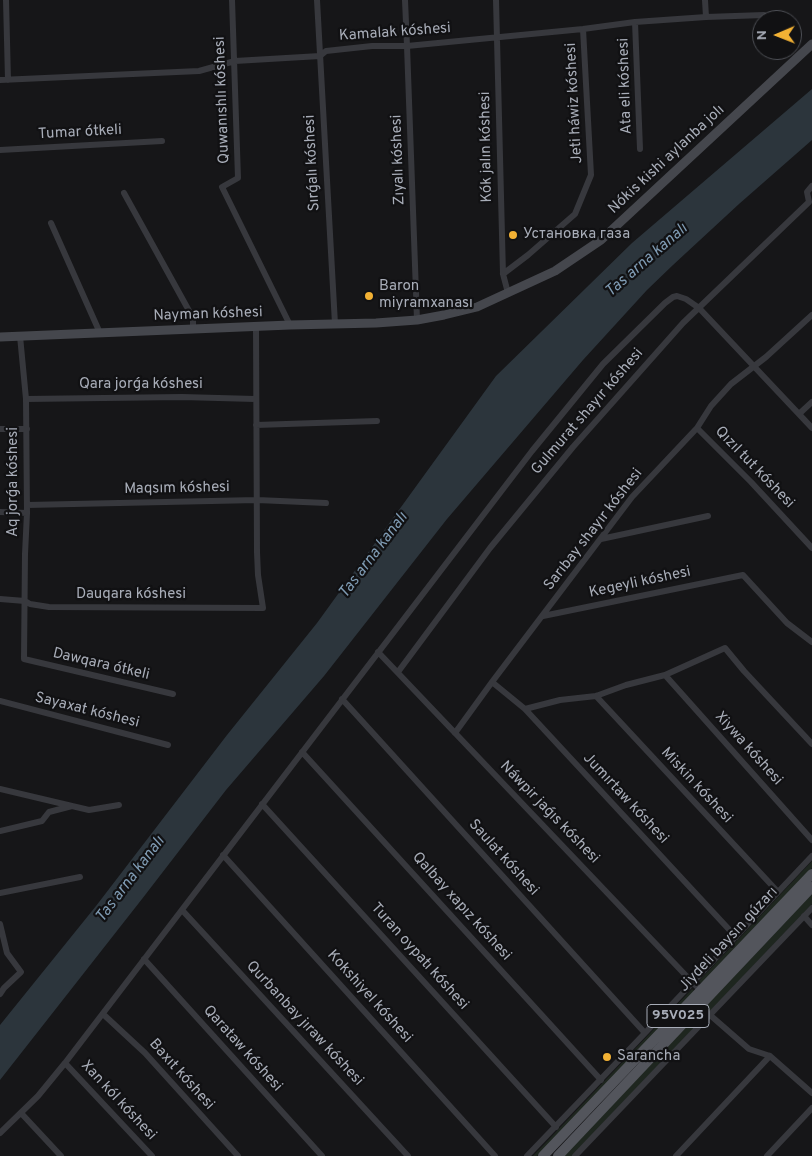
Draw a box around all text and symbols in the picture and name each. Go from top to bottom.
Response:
north arrow [752,10,802,60]
street label: Kamalak kóshesi [338,20,452,46]
text: N [754,30,771,40]
street label: Quwanıshlı kóshesi [212,36,234,164]
street label: Ata eli kóshesi [615,37,637,135]
street label: Jeti háwiz kóshesi [563,42,587,164]
street label: Kók jalın kóshesi [477,91,497,203]
street label: Nókis kishi aylanba jolı [605,102,729,218]
street label: Sırǵalı kóshesi [301,114,325,212]
street label: Zıyalı kóshesi [388,114,410,206]
street label: Tumar ótkeli [38,122,122,144]
water label: Tas arna kanalı [602,220,692,302]
place label: Установка газа [523,226,630,244]
marker: Установка газа [507,229,519,241]
place label: Baron miyramxanası [379,278,473,313]
marker: Baron miyramxanası [363,290,375,302]
street label: Nayman kóshesi [153,304,263,326]
street label: Gulmurat shayır kóshesi [528,345,648,479]
street label: Qara jorǵa kóshesi [79,376,203,394]
street label: Qızıl tut kóshesi [710,423,798,513]
street label: Aq jorǵa kóshesi [5,427,23,537]
street label: Sarıbay shayır kóshesi [541,465,647,595]
street label: Maqsım kóshesi [124,479,230,499]
water label: Tas arna kanalı [335,509,413,603]
street label: Kegeyli kóshesi [587,563,693,603]
street label: Dauqara kóshesi [76,586,186,604]
street label: Dawqara ótkeli [51,645,151,685]
street label: Sayaxat kóshesi [33,689,141,733]
street label: Xiywa kóshesi [710,708,786,790]
street label: Miskin kóshesi [656,744,736,828]
street label: Jumırtaw kóshesi [578,750,672,848]
street label: Náwpir jaǵıs kóshesi [495,758,603,868]
street label: Saulat kóshesi [464,816,542,900]
water label: Tas arna kanalı [92,833,170,927]
street label: Qalbay xapız kóshesi [408,849,514,965]
street label: Jiydeli baysın gúzarı [676,884,782,996]
street label: Turan oypatı kóshesi [366,900,472,1014]
street label: Kokshiyel kóshesi [323,947,415,1047]
street label: Qurbanbay jıraw kóshesi [241,958,367,1090]
street label: Qarataw kóshesi [199,1002,285,1096]
road number: 95V025 [647,1004,709,1028]
street label: Baxıt kóshesi [144,1036,218,1114]
place label: Sarancha [617,1048,680,1066]
marker: Sarancha [601,1051,613,1063]
street label: Xan kól kóshesi [76,1057,160,1145]

